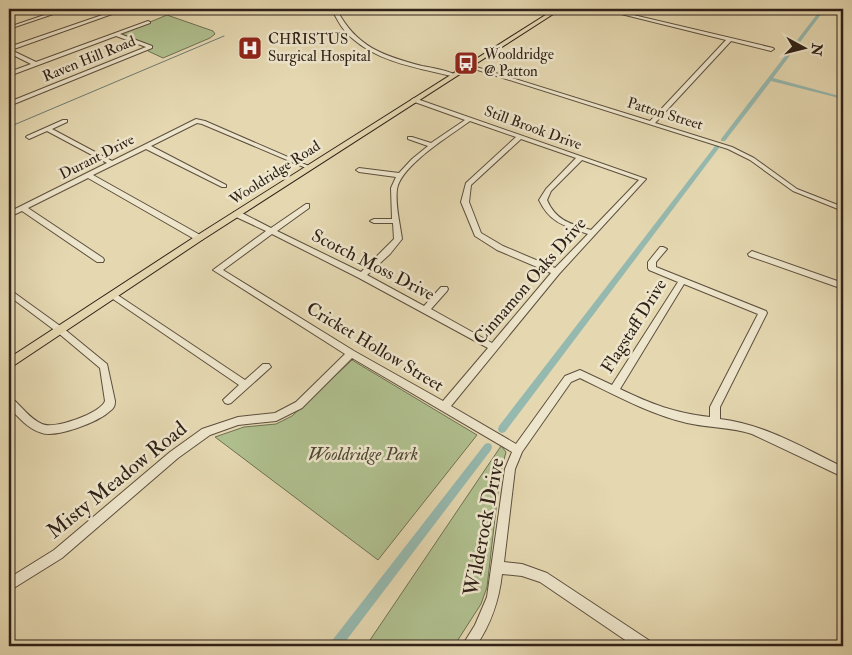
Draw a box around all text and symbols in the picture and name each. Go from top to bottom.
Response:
north arrow [780,22,830,72]
place label: CHRISTUS Surgical Hospital [268,30,371,67]
street label: Raven Hill Road [40,31,139,86]
hospital icon: CHRISTUS Surgical Hospital [237,35,263,61]
text: N [807,41,826,57]
place label: Wooldridge @ Patton [483,45,554,81]
bus stop icon: Wooldridge @ Patton [453,50,479,76]
street label: Patton Street [625,93,705,135]
street label: Still Brook Drive [482,102,584,154]
street label: Durant Drive [56,130,138,184]
street label: Wooldridge Road [225,136,325,210]
street label: Cinnamon Oaks Drive [468,212,592,349]
street label: Scotch Moss Drive [308,224,439,306]
street label: Flagstaff Drive [596,274,672,377]
street label: Cricket Hollow Street [302,297,448,397]
street label: Misty Meadow Road [41,415,193,545]
park label: Wooldridge Park [308,443,418,466]
street label: Wilderock Drive [457,455,511,599]

